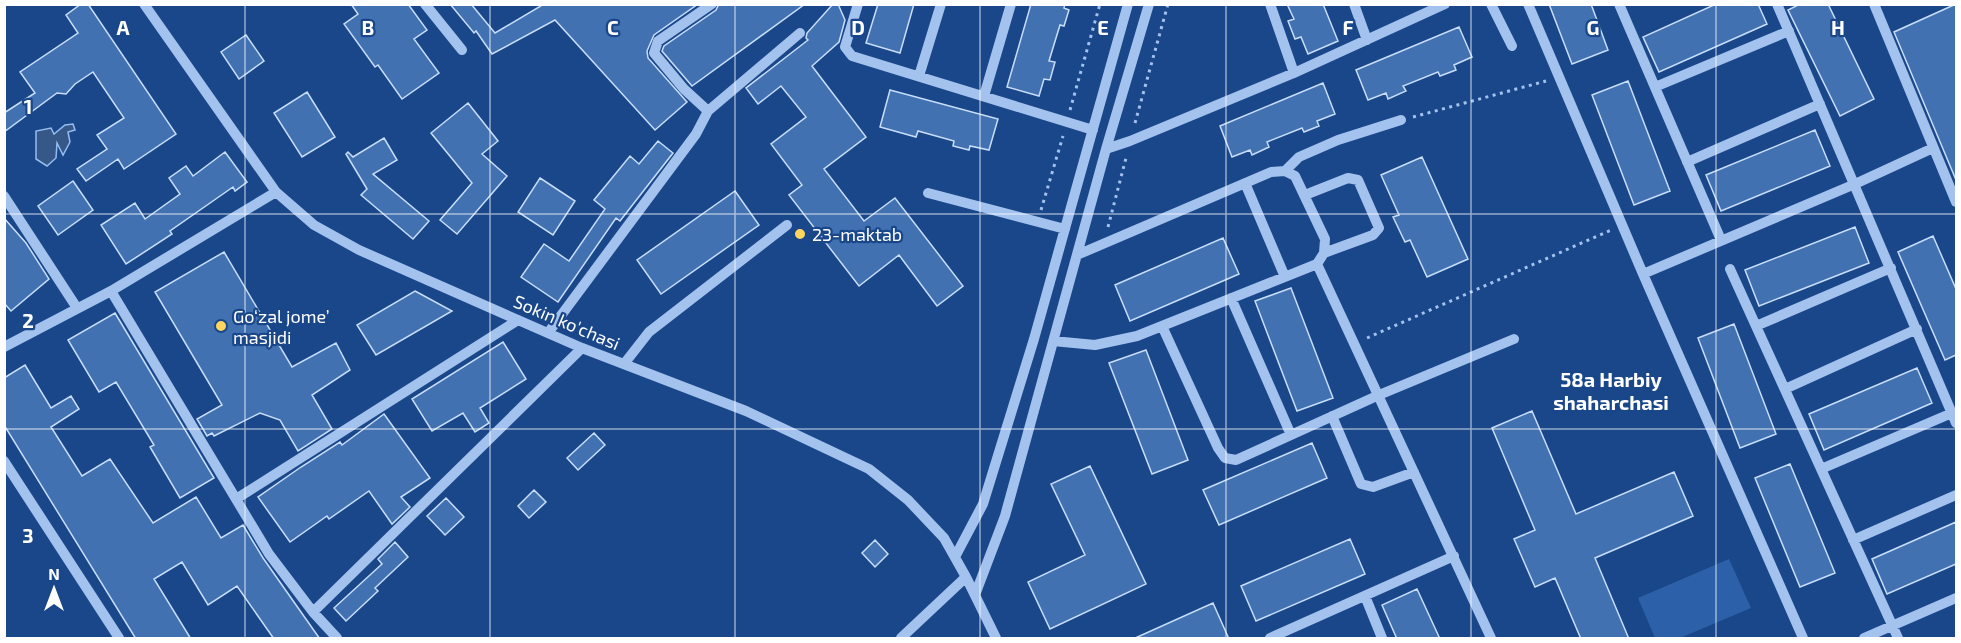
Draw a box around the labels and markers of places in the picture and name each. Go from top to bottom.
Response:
place label: 23-maktab [812,223,902,245]
marker: 23-maktab [793,227,807,241]
place label: Go‘zal jome’ masjidi [233,305,330,348]
marker: Go‘zal jome’ masjidi [214,319,228,333]

